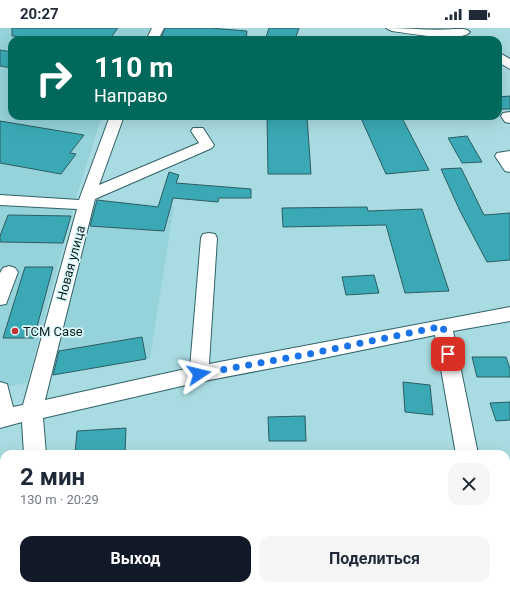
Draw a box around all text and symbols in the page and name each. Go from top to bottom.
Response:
text: 20:27 [20,5,59,23]
text: 110 m [94,51,173,84]
icon: right [28,52,80,104]
text: Направо [94,85,167,106]
street label: Новая улица [54,224,88,302]
place label: ТСМ Case [23,324,83,339]
marker: ТСМ Case [10,326,20,336]
pin [431,337,465,371]
icon: arrive [437,343,459,365]
position arrow [178,353,220,395]
text: 2 мин [20,463,85,491]
button: close [448,463,490,505]
text: 130 m · 20:29 [20,492,99,507]
button: Выход [20,536,251,582]
button: Поделиться [259,536,490,582]

